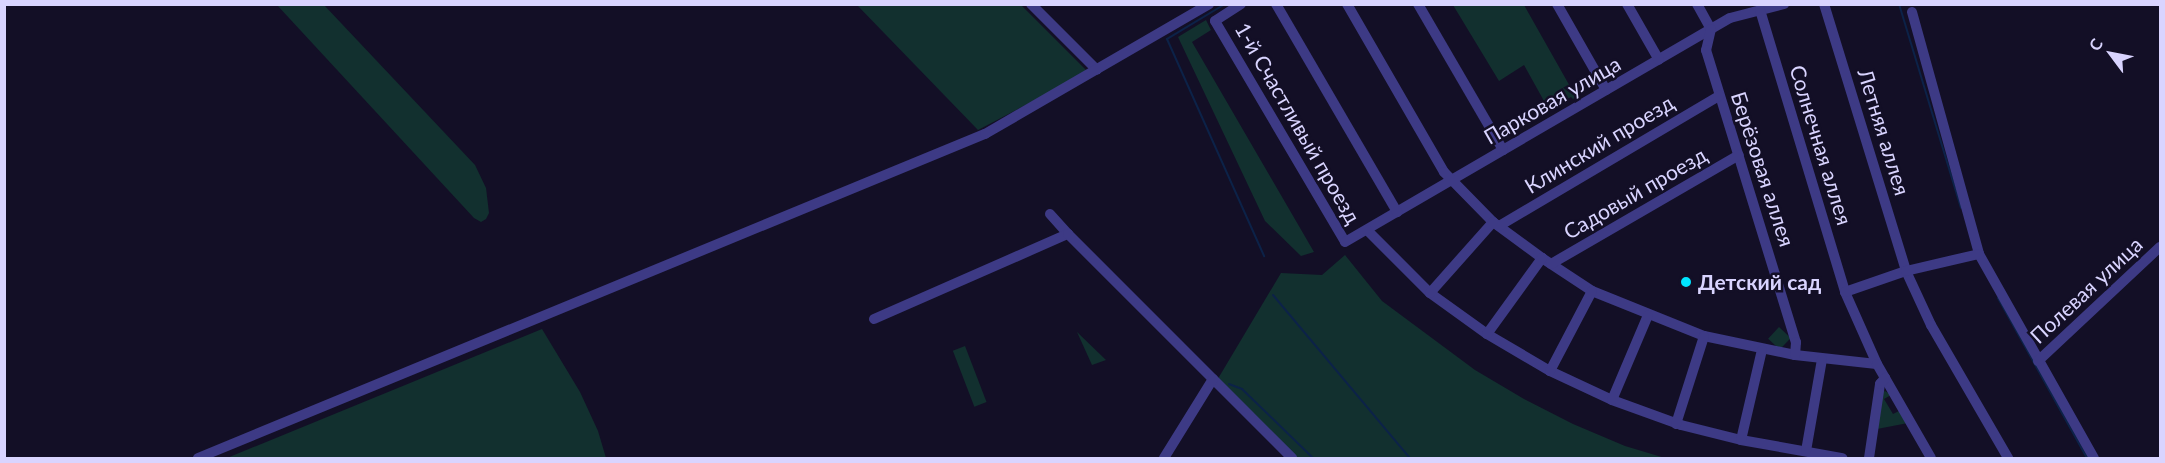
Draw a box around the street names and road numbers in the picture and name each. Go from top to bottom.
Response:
street label: 1-й Счастливый проезд [1230,18,1366,228]
street label: Парковая улица [1479,51,1625,149]
street label: Солнечная аллея [1785,62,1857,228]
street label: Летняя аллея [1853,66,1915,198]
street label: Берёзовая аллея [1726,88,1800,250]
street label: Клинский проезд [1520,90,1678,198]
street label: Садовый проезд [1559,142,1711,244]
street label: Полевая улица [2025,232,2147,348]

